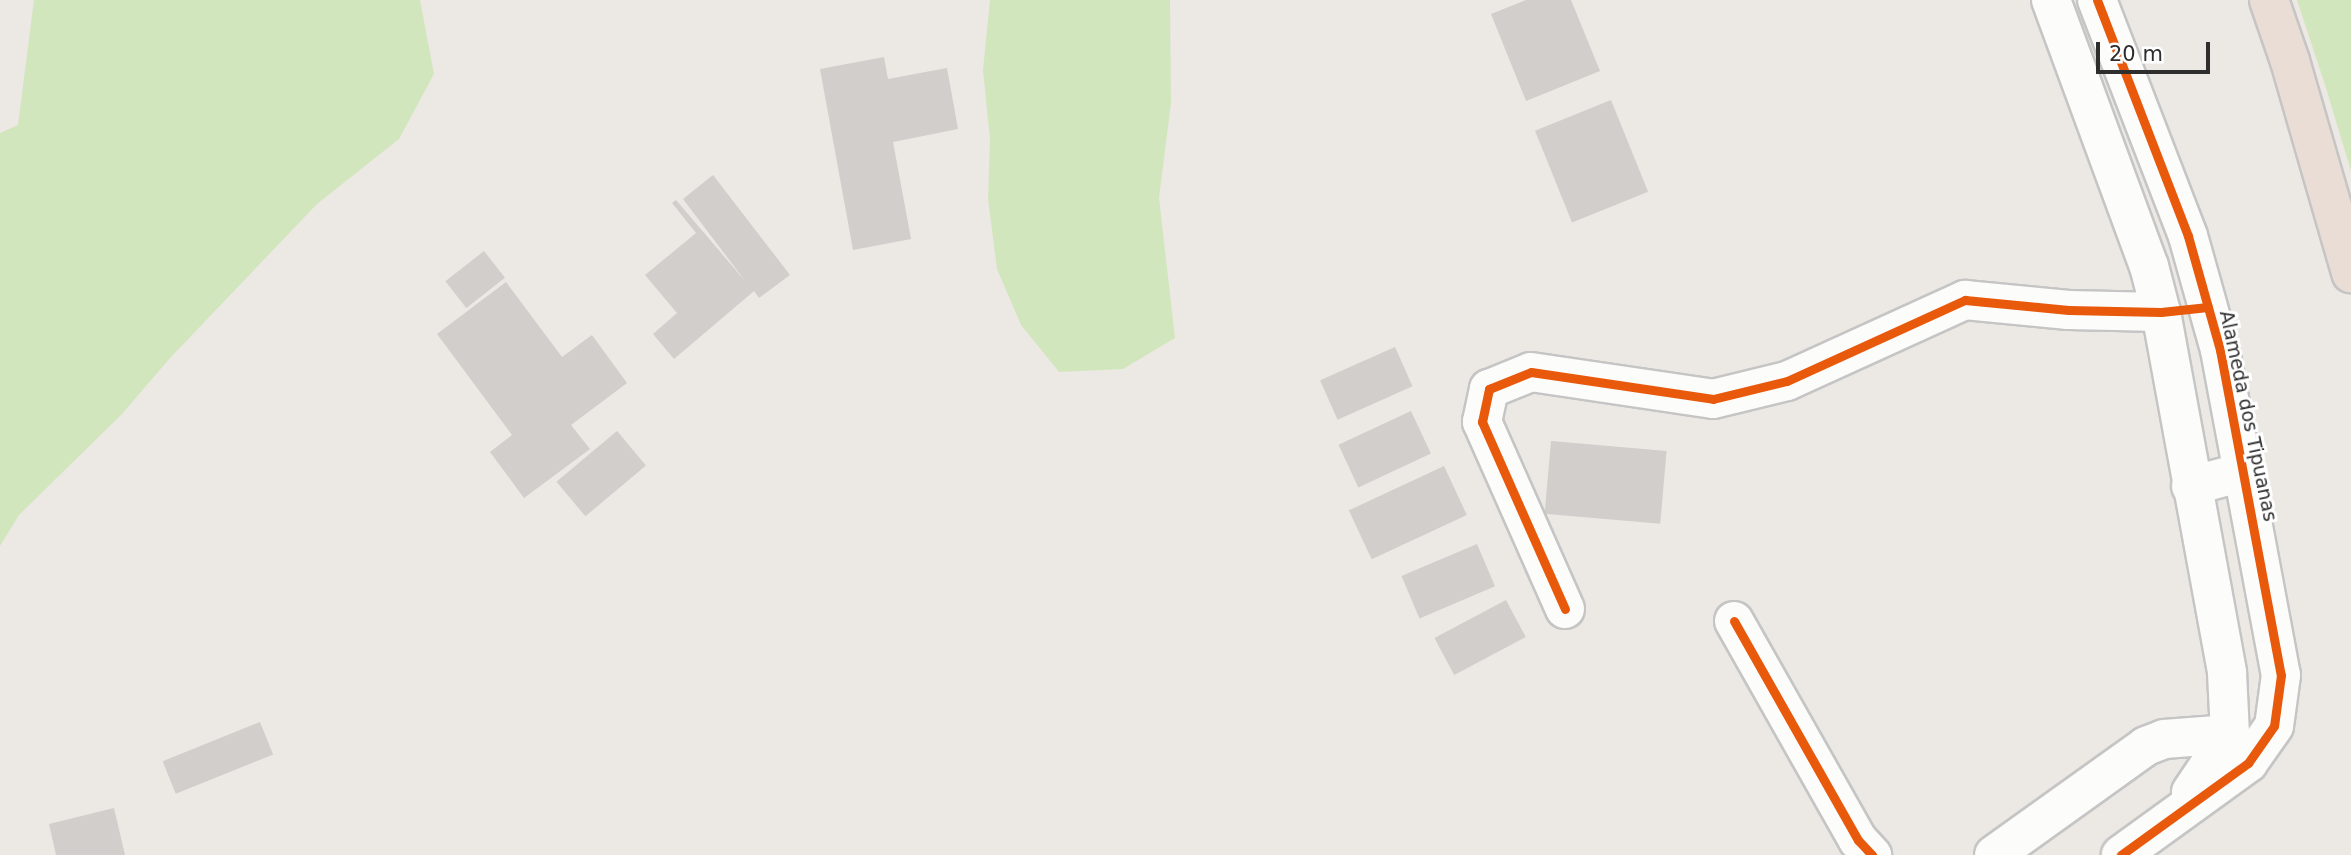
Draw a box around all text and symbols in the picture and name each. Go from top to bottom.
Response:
scale bar [2099,28,2213,72]
text: 20 m [2109,42,2163,66]
street label: Alameda dos Tipuanas [2214,308,2282,524]

